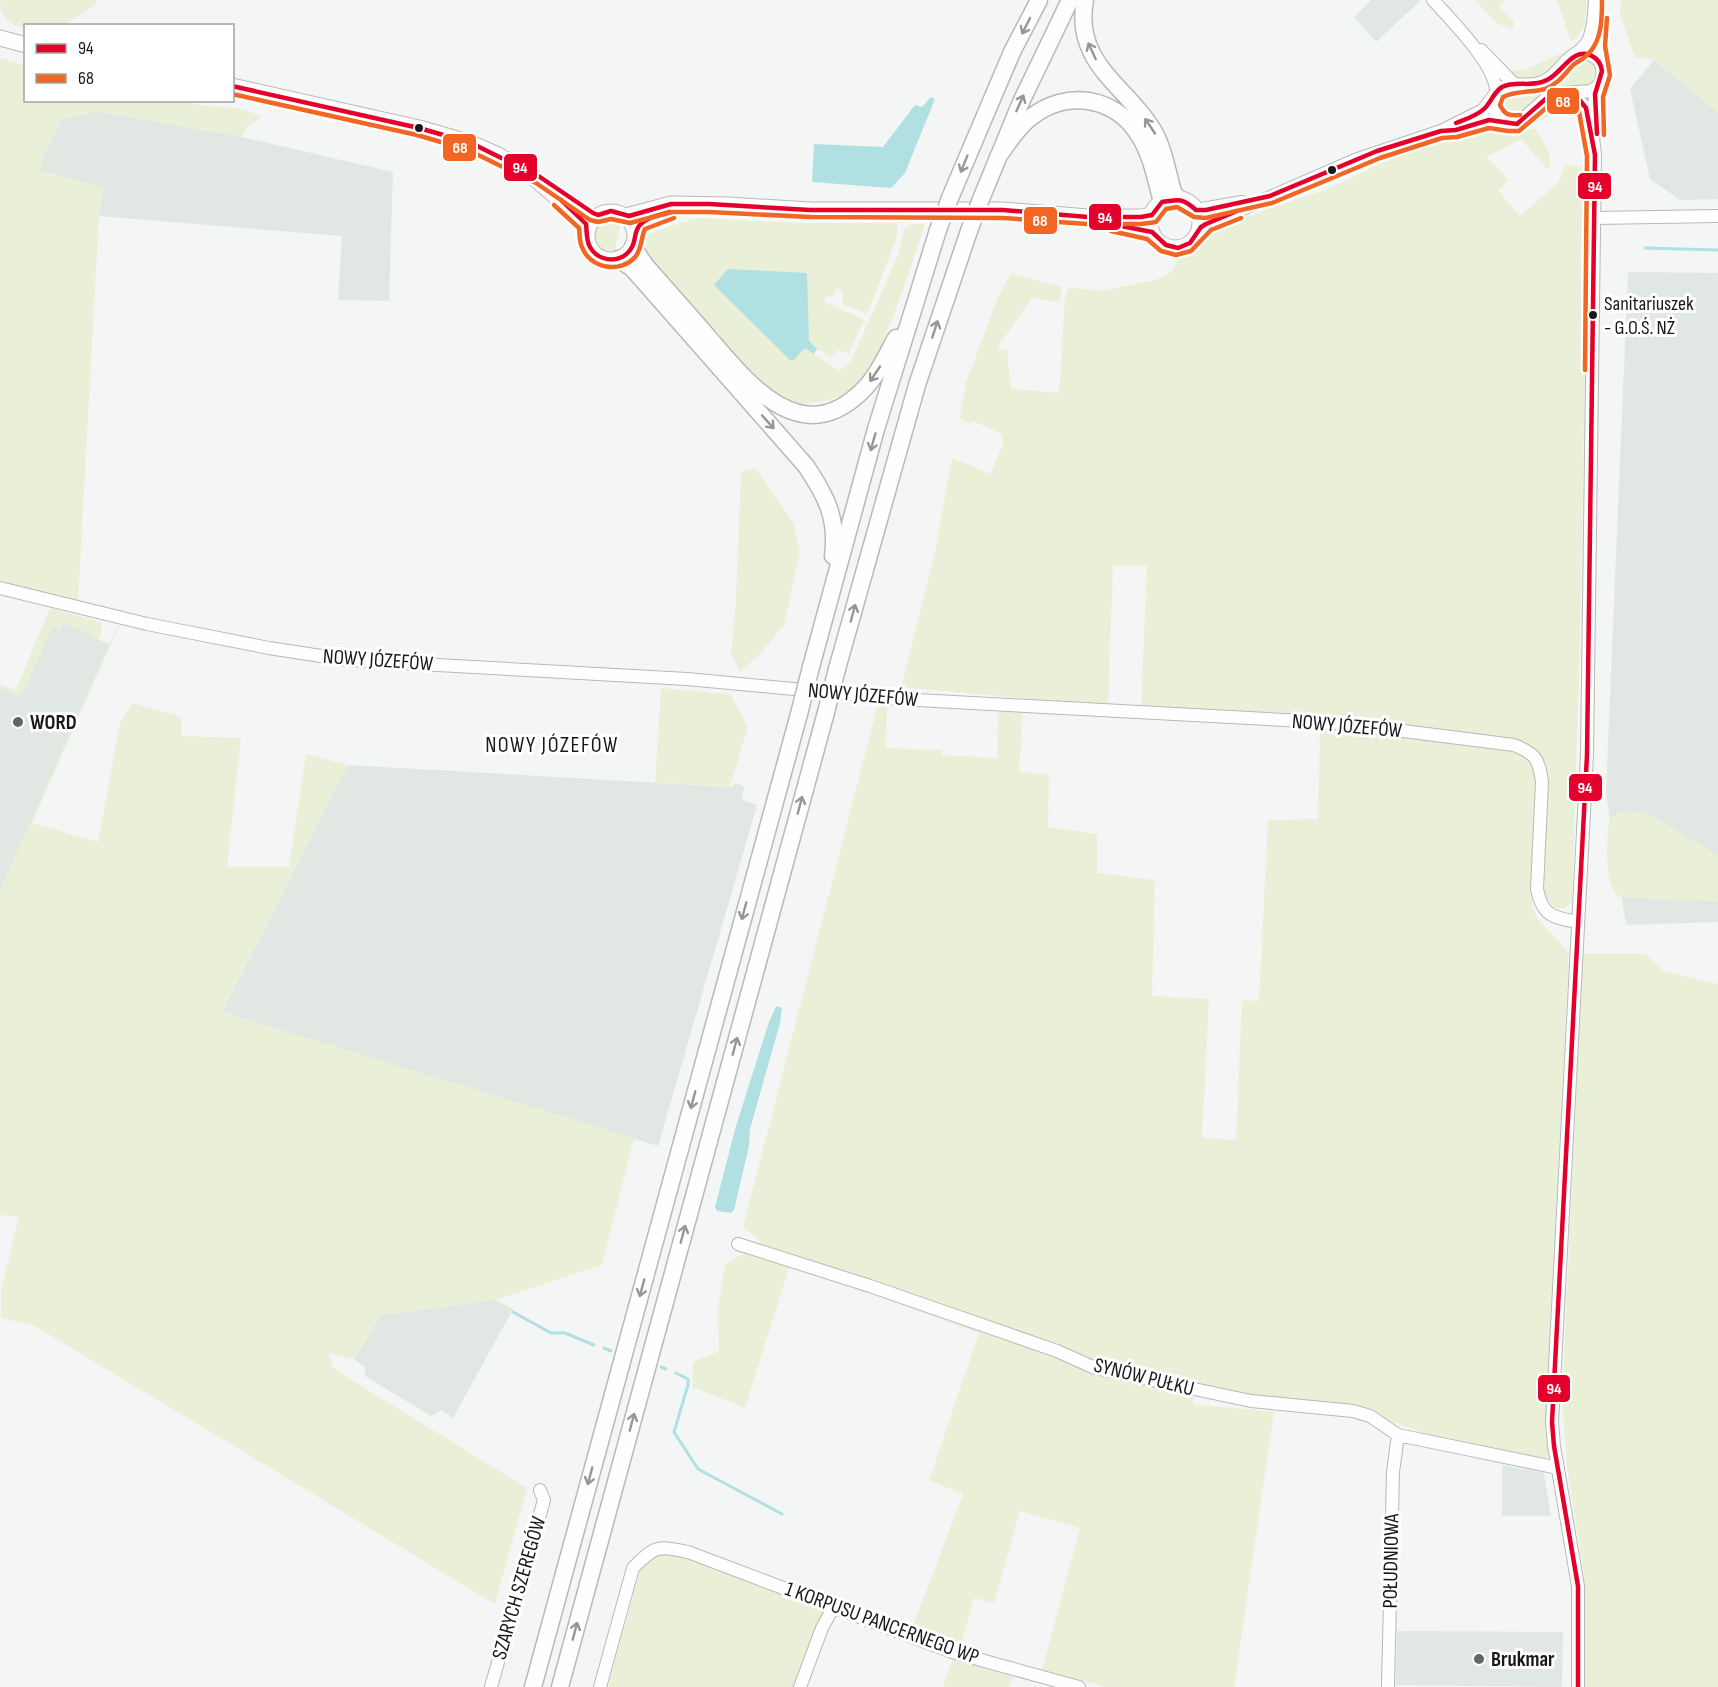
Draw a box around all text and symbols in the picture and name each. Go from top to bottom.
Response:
one-way arrow [1019,17,1031,35]
legend [24,24,234,102]
text: 94 [78,38,94,59]
one-way arrow [1086,43,1098,61]
text: 68 [78,68,94,89]
line badge: 68 [1546,87,1580,115]
text: 68 [1555,93,1571,112]
one-way arrow [1016,94,1027,112]
one-way arrow [1144,118,1156,135]
unlabelled marker [413,122,425,134]
line badge: 68 [442,133,477,162]
text: 68 [452,139,468,158]
line badge: 94 [503,153,538,182]
one-way arrow [958,154,969,173]
text: 94 [512,159,528,178]
unlabelled marker [1326,164,1338,176]
line badge: 94 [1577,172,1612,200]
text: 94 [1587,178,1603,197]
line badge: 94 [1088,203,1122,231]
line badge: 68 [1023,206,1058,235]
text: 94 [1097,209,1113,228]
text: 68 [1032,212,1048,231]
place label: Sanitariuszek - G.O.Ś. NŻ [1604,292,1694,340]
marker: Sanitariuszek - G.O.Ś. NŻ [1587,309,1599,321]
one-way arrow [930,320,941,339]
one-way arrow [868,366,881,383]
one-way arrow [761,414,775,429]
one-way arrow [866,432,878,451]
one-way arrow [848,604,859,623]
street label: NOWY JÓZEFÓW [322,644,434,676]
street label: NOWY JÓZEFÓW [807,678,919,712]
street label: NOWY JÓZEFÓW [1291,709,1403,743]
place label: WORD [30,710,77,735]
marker: WORD [11,715,25,729]
district label: NOWY JÓZEFÓW [485,732,619,759]
line badge: 94 [1568,773,1603,802]
text: 94 [1577,779,1593,798]
one-way arrow [795,796,807,815]
one-way arrow [738,902,749,921]
one-way arrow [729,1037,741,1056]
one-way arrow [687,1090,698,1109]
one-way arrow [678,1225,689,1244]
one-way arrow [635,1278,647,1297]
street label: SYNÓW PUŁKU [1091,1352,1197,1402]
line badge: 94 [1537,1374,1571,1403]
text: 94 [1546,1380,1562,1399]
one-way arrow [627,1413,638,1432]
one-way arrow [584,1466,596,1485]
street label: POŁUDNIOWA [1378,1512,1404,1609]
street label: SZARYCH SZEREGÓW [487,1513,551,1662]
street label: 1 KORPUSU PANCERNEGO WP [782,1576,982,1670]
one-way arrow [570,1621,581,1640]
place label: Brukmar [1491,1647,1555,1672]
marker: Brukmar [1472,1652,1486,1666]

